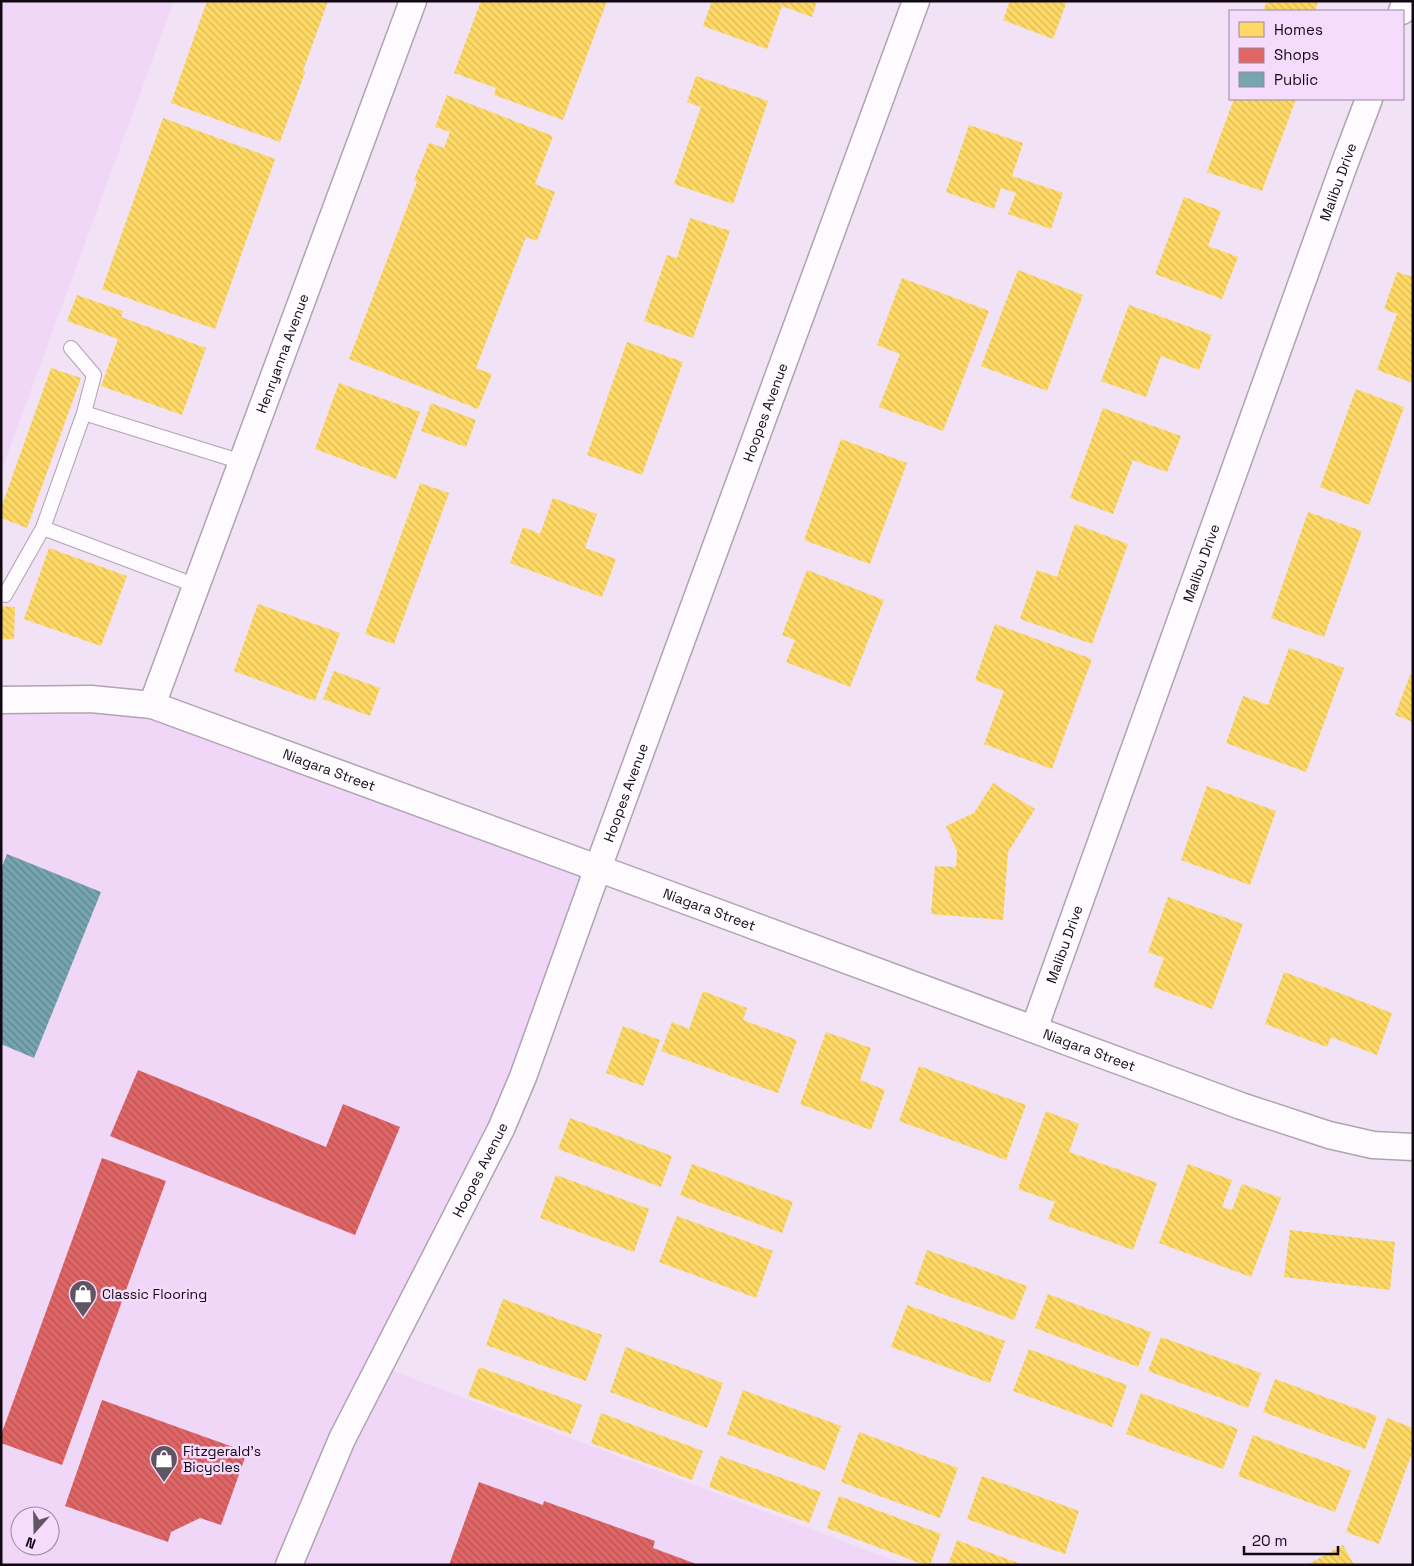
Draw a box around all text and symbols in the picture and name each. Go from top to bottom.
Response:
legend [1229,10,1404,100]
text: Homes [1274,20,1323,39]
text: Shops [1274,45,1319,64]
text: Public [1274,70,1318,89]
street label: Malibu Drive [1316,140,1361,223]
street label: Henryanna Avenue [252,291,313,416]
street label: Hoopes Avenue [739,360,792,464]
street label: Malibu Drive [1179,522,1223,605]
street label: Hoopes Avenue [599,741,652,845]
street label: Niagara Street [280,745,378,795]
street label: Niagara Street [661,884,758,935]
street label: Malibu Drive [1042,903,1087,986]
street label: Niagara Street [1041,1025,1138,1075]
street label: Hoopes Avenue [448,1120,512,1220]
shop icon: Classic Flooring [68,1279,98,1318]
place label: Classic Flooring [102,1285,207,1303]
place label: Fitzgerald's Bicycles [183,1442,261,1476]
shop icon: Fitzgerald's Bicycles [149,1444,179,1483]
north arrow [10,1506,60,1556]
scale bar [1244,1524,1338,1556]
text: 20 m [1252,1531,1287,1550]
text: N [23,1533,38,1553]

